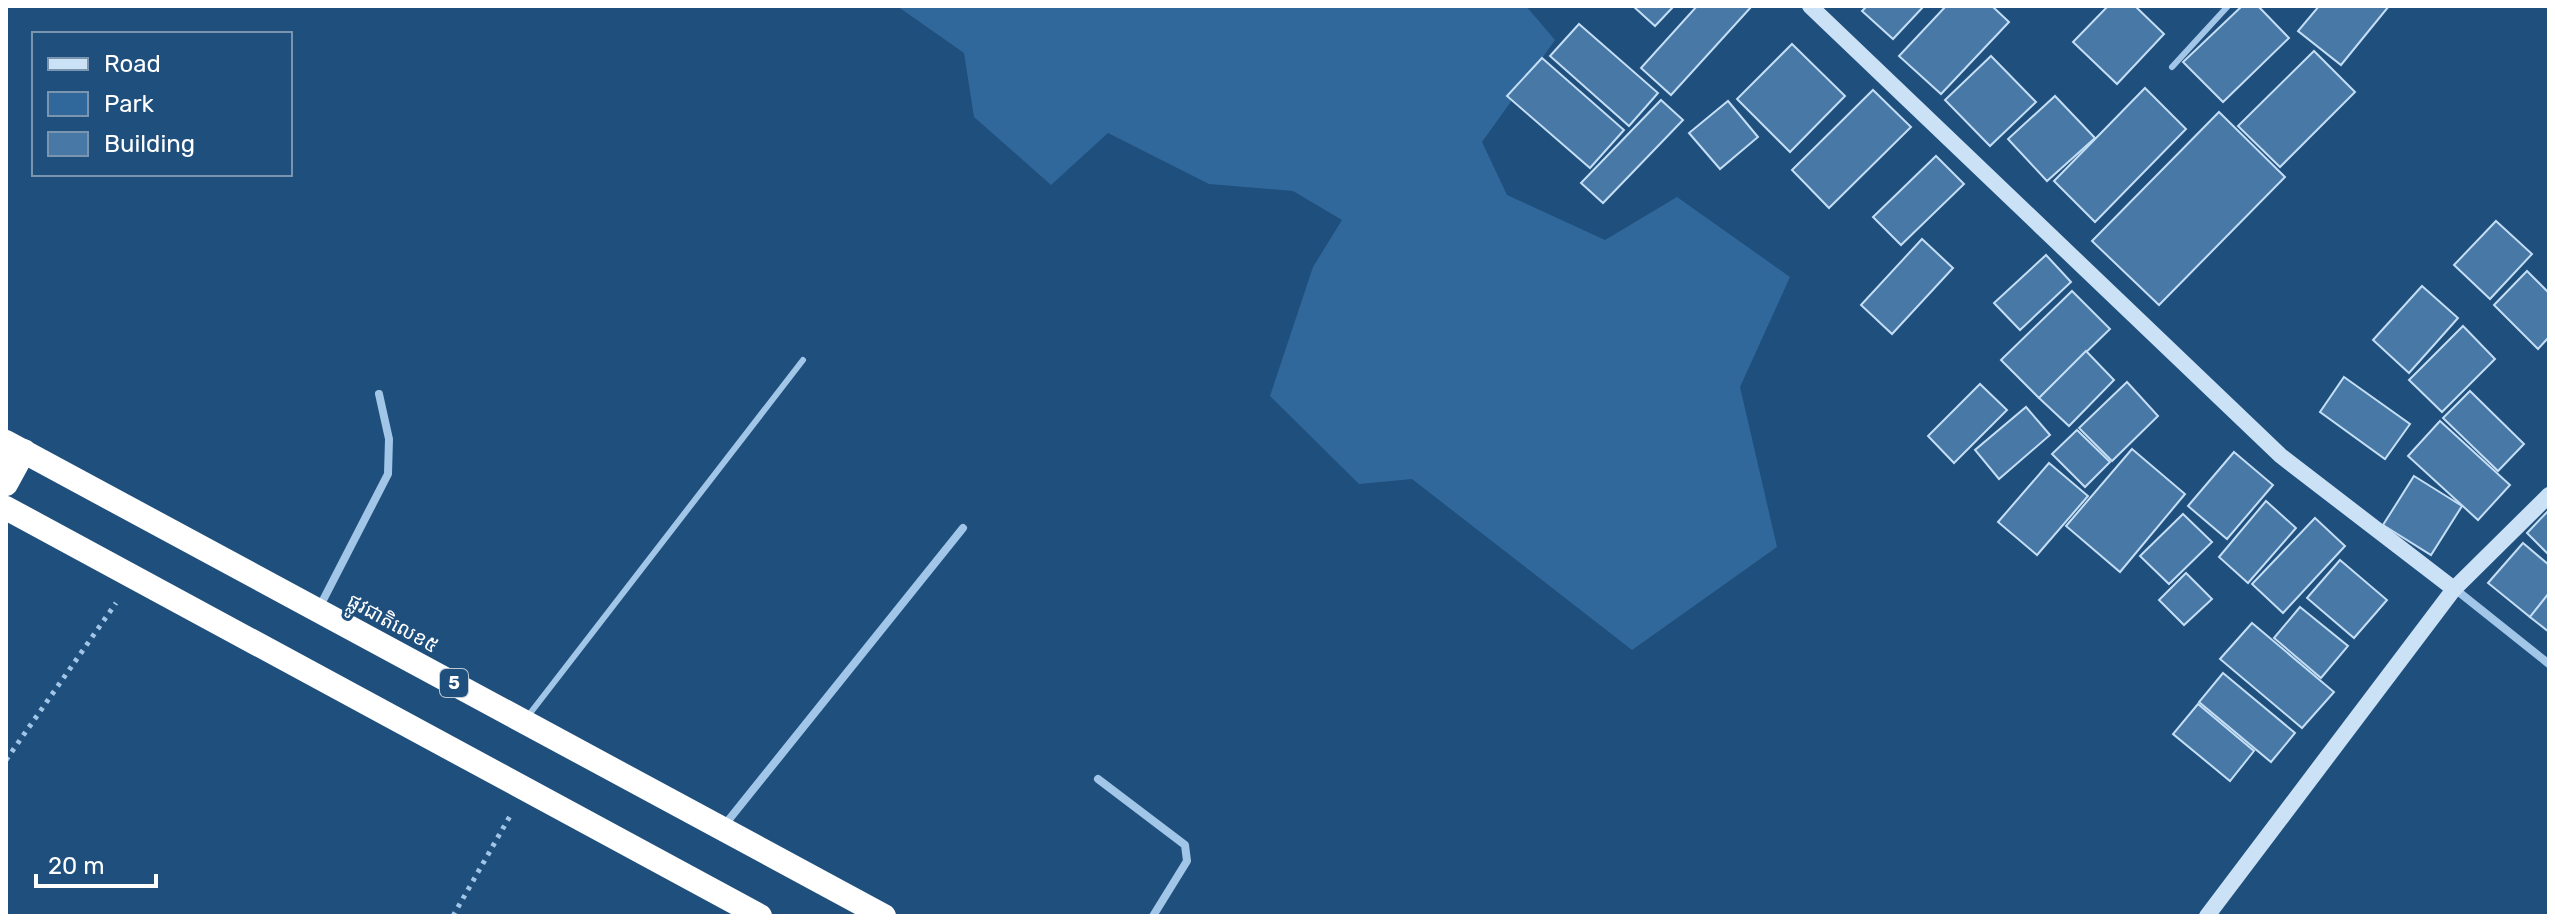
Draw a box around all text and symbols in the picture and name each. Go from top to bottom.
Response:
legend [32,32,292,176]
text: Road [104,50,161,78]
text: Park [104,90,155,118]
text: Building [104,130,195,158]
street label: ផ្លូវជាតិលេខ៥ [340,588,443,664]
road number: 5 [440,669,468,697]
scale bar [36,838,156,888]
text: 20 m [48,852,105,880]

